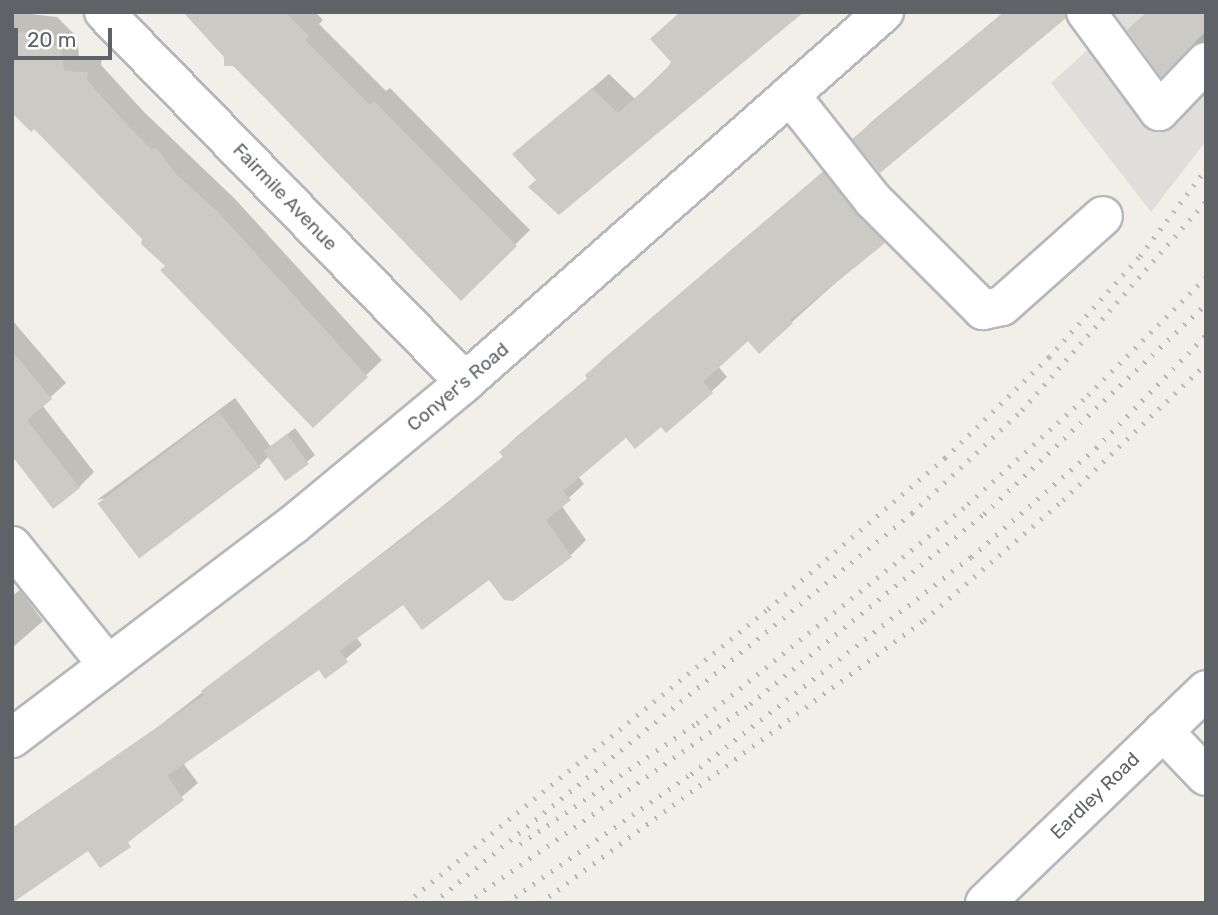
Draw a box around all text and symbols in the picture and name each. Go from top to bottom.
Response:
scale bar [18,14,116,58]
text: 20 m [27,27,76,52]
street label: Fairmile Avenue [228,138,342,256]
street label: Conyer's Road [402,338,514,436]
street label: Eardley Road [1046,748,1144,844]

